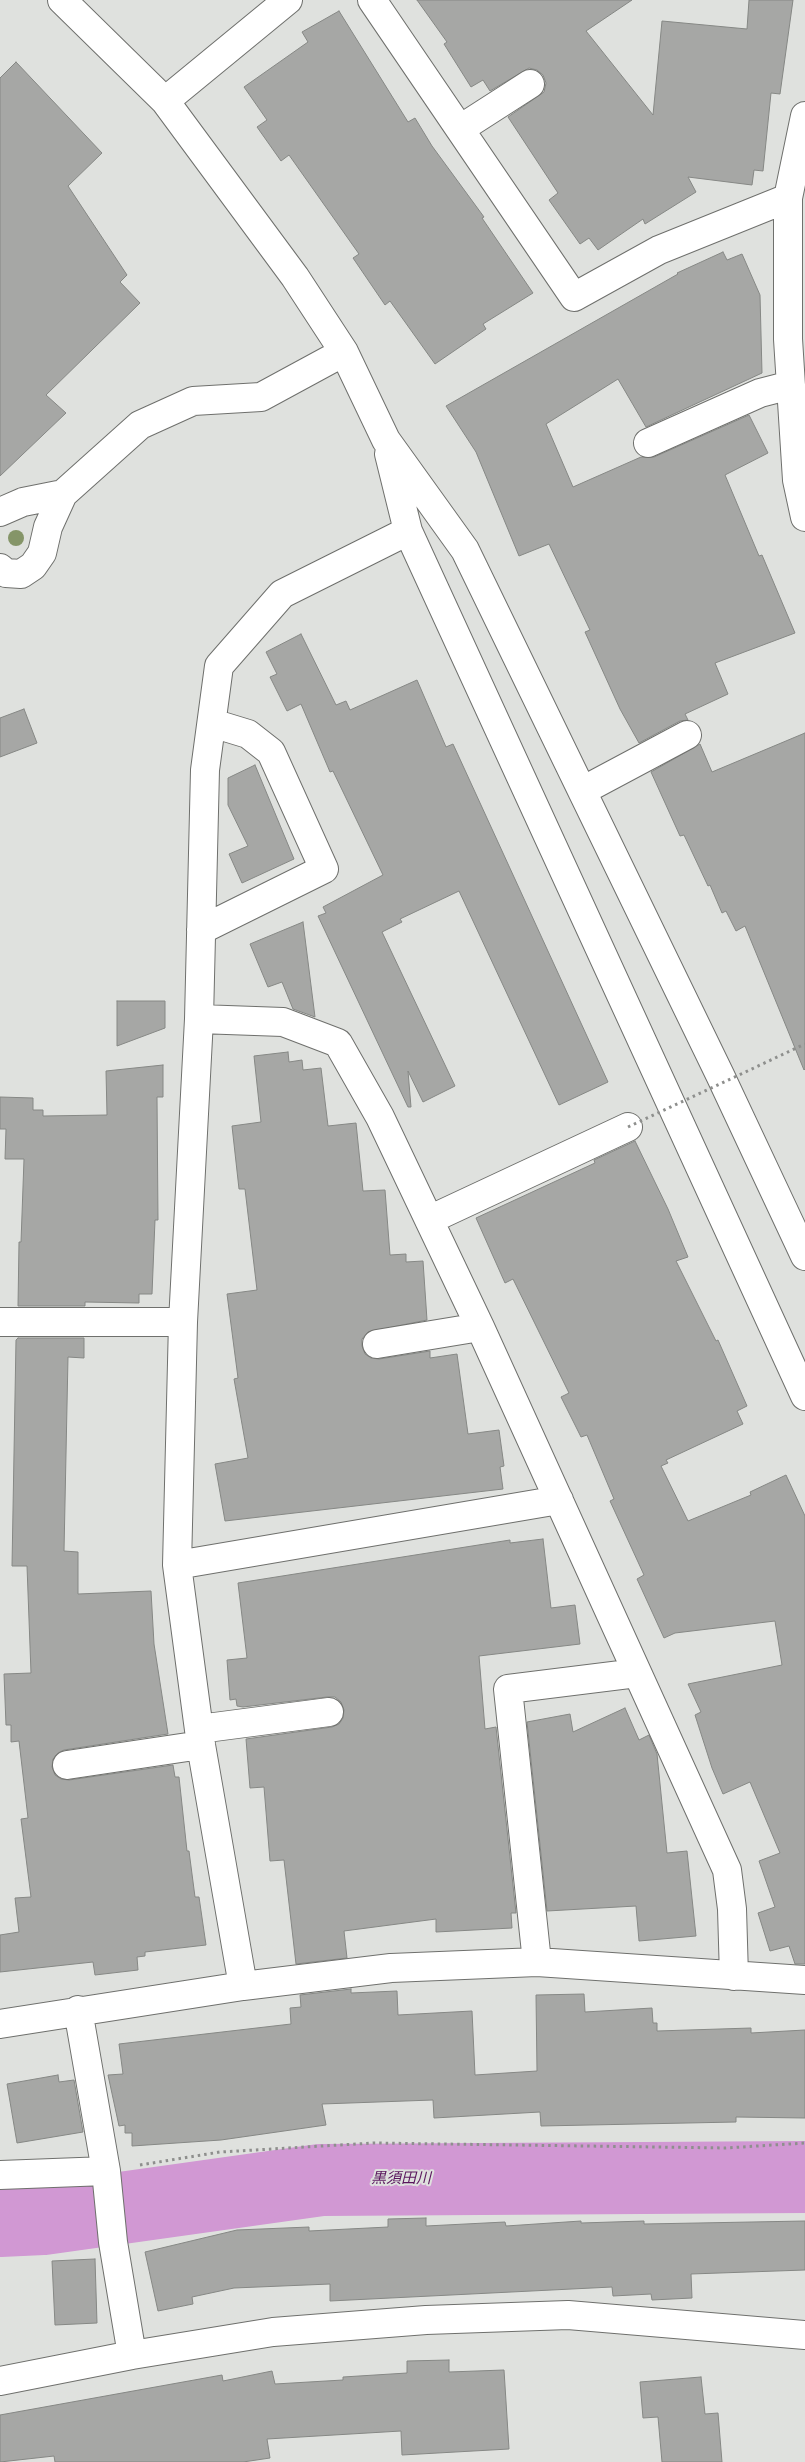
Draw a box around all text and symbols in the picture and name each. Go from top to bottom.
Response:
water label: 黒須田川 [371,2171,431,2189]

